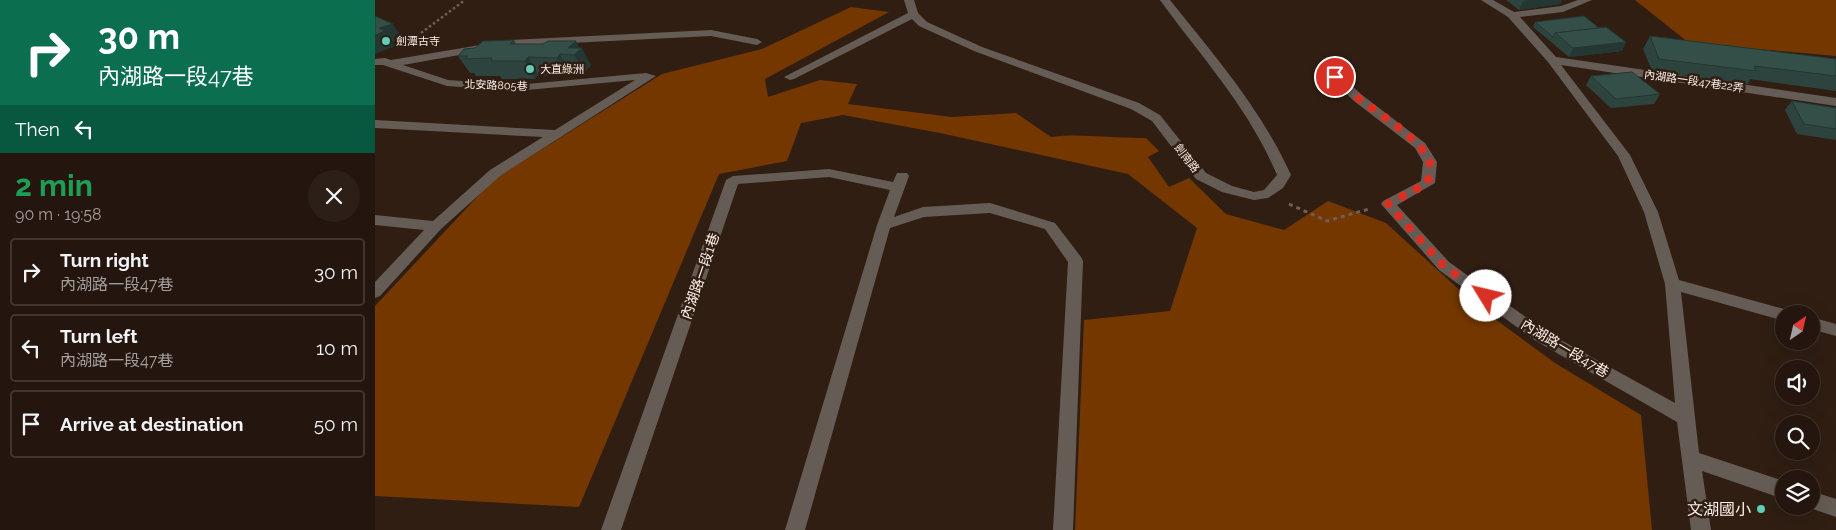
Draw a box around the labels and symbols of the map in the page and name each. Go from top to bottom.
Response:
marker: 劍潭古寺 [380,35,392,47]
place label: 劍潭古寺 [396,35,440,48]
pin [1314,56,1356,98]
marker: 大直綠洲 [524,63,536,75]
place label: 大直綠洲 [540,63,584,76]
street label: 內湖路一段47巷22弄 [1643,68,1745,95]
street label: 北安路805巷 [464,78,528,93]
street label: 劍南路 [1171,141,1202,175]
street label: 內湖路一段1巷 [678,231,722,321]
position arrow [1459,269,1511,321]
north arrow [1775,305,1820,350]
street label: 內湖路一段47巷 [1518,316,1612,380]
place label: 文湖國小 [1687,500,1751,519]
marker: 文湖國小 [1755,503,1767,515]

